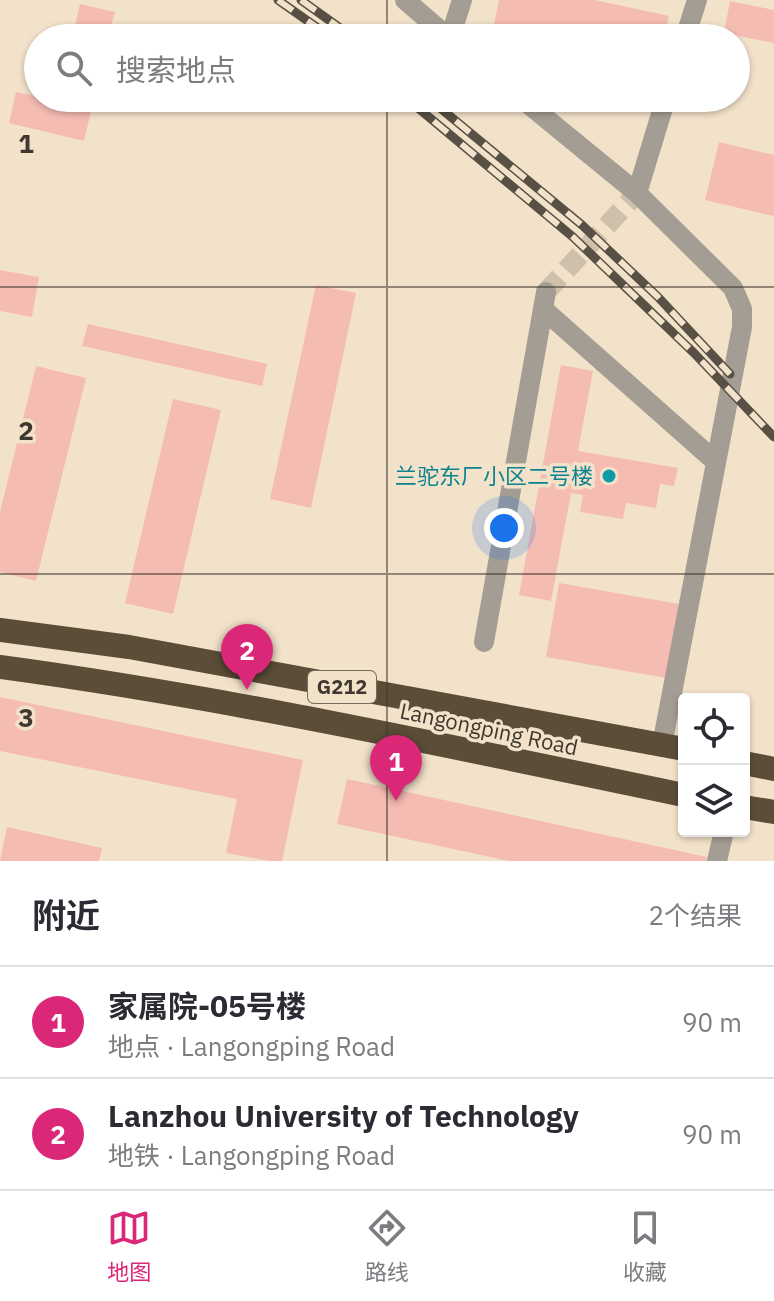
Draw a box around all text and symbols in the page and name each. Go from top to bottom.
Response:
search box [24,24,750,112]
icon: search [52,46,96,90]
text: 搜索地点 [116,50,236,89]
text: 1 [18,126,34,160]
text: 2 [18,413,34,447]
place label: 兰驼东厂小区二号楼 [395,461,593,490]
marker: 兰驼东厂小区二号楼 [600,467,618,485]
your location [484,508,524,548]
pin: 2 [221,624,273,690]
road number: G212 [308,671,376,703]
map controls [678,693,750,837]
button: locate [678,693,750,765]
street label: Langongping Road [397,695,581,762]
text: 3 [18,700,34,734]
pin: 1 [370,735,422,801]
button: layers [678,765,750,837]
text: 附近 [32,893,100,937]
text: 2个结果 [648,898,742,932]
text: 家属院-05号楼 [108,986,306,1025]
text: 1 [50,1005,66,1039]
text: 90 m [682,1005,742,1039]
text: 地点 · Langongping Road [108,1029,395,1063]
text: Lanzhou University of Technology [108,1096,579,1135]
text: 2 [50,1117,66,1151]
text: 90 m [682,1117,742,1151]
text: 地铁 · Langongping Road [108,1138,395,1172]
tab: 地图 [107,1206,151,1286]
tab: 路线 [365,1206,409,1286]
tab: 收藏 [623,1206,667,1286]

